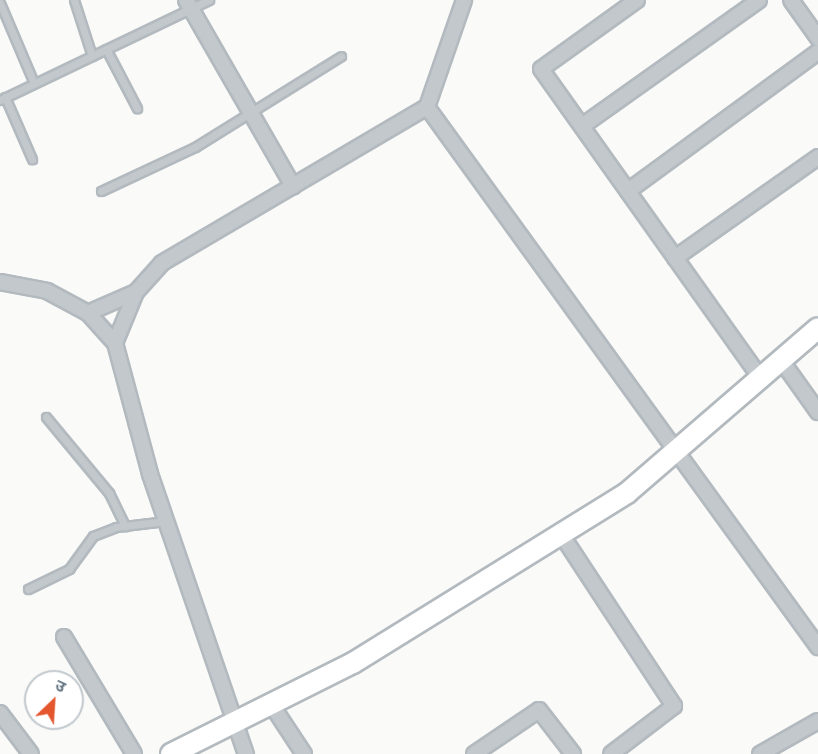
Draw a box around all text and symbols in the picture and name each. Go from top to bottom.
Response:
north arrow [24,670,84,730]
text: उ [53,674,69,696]

